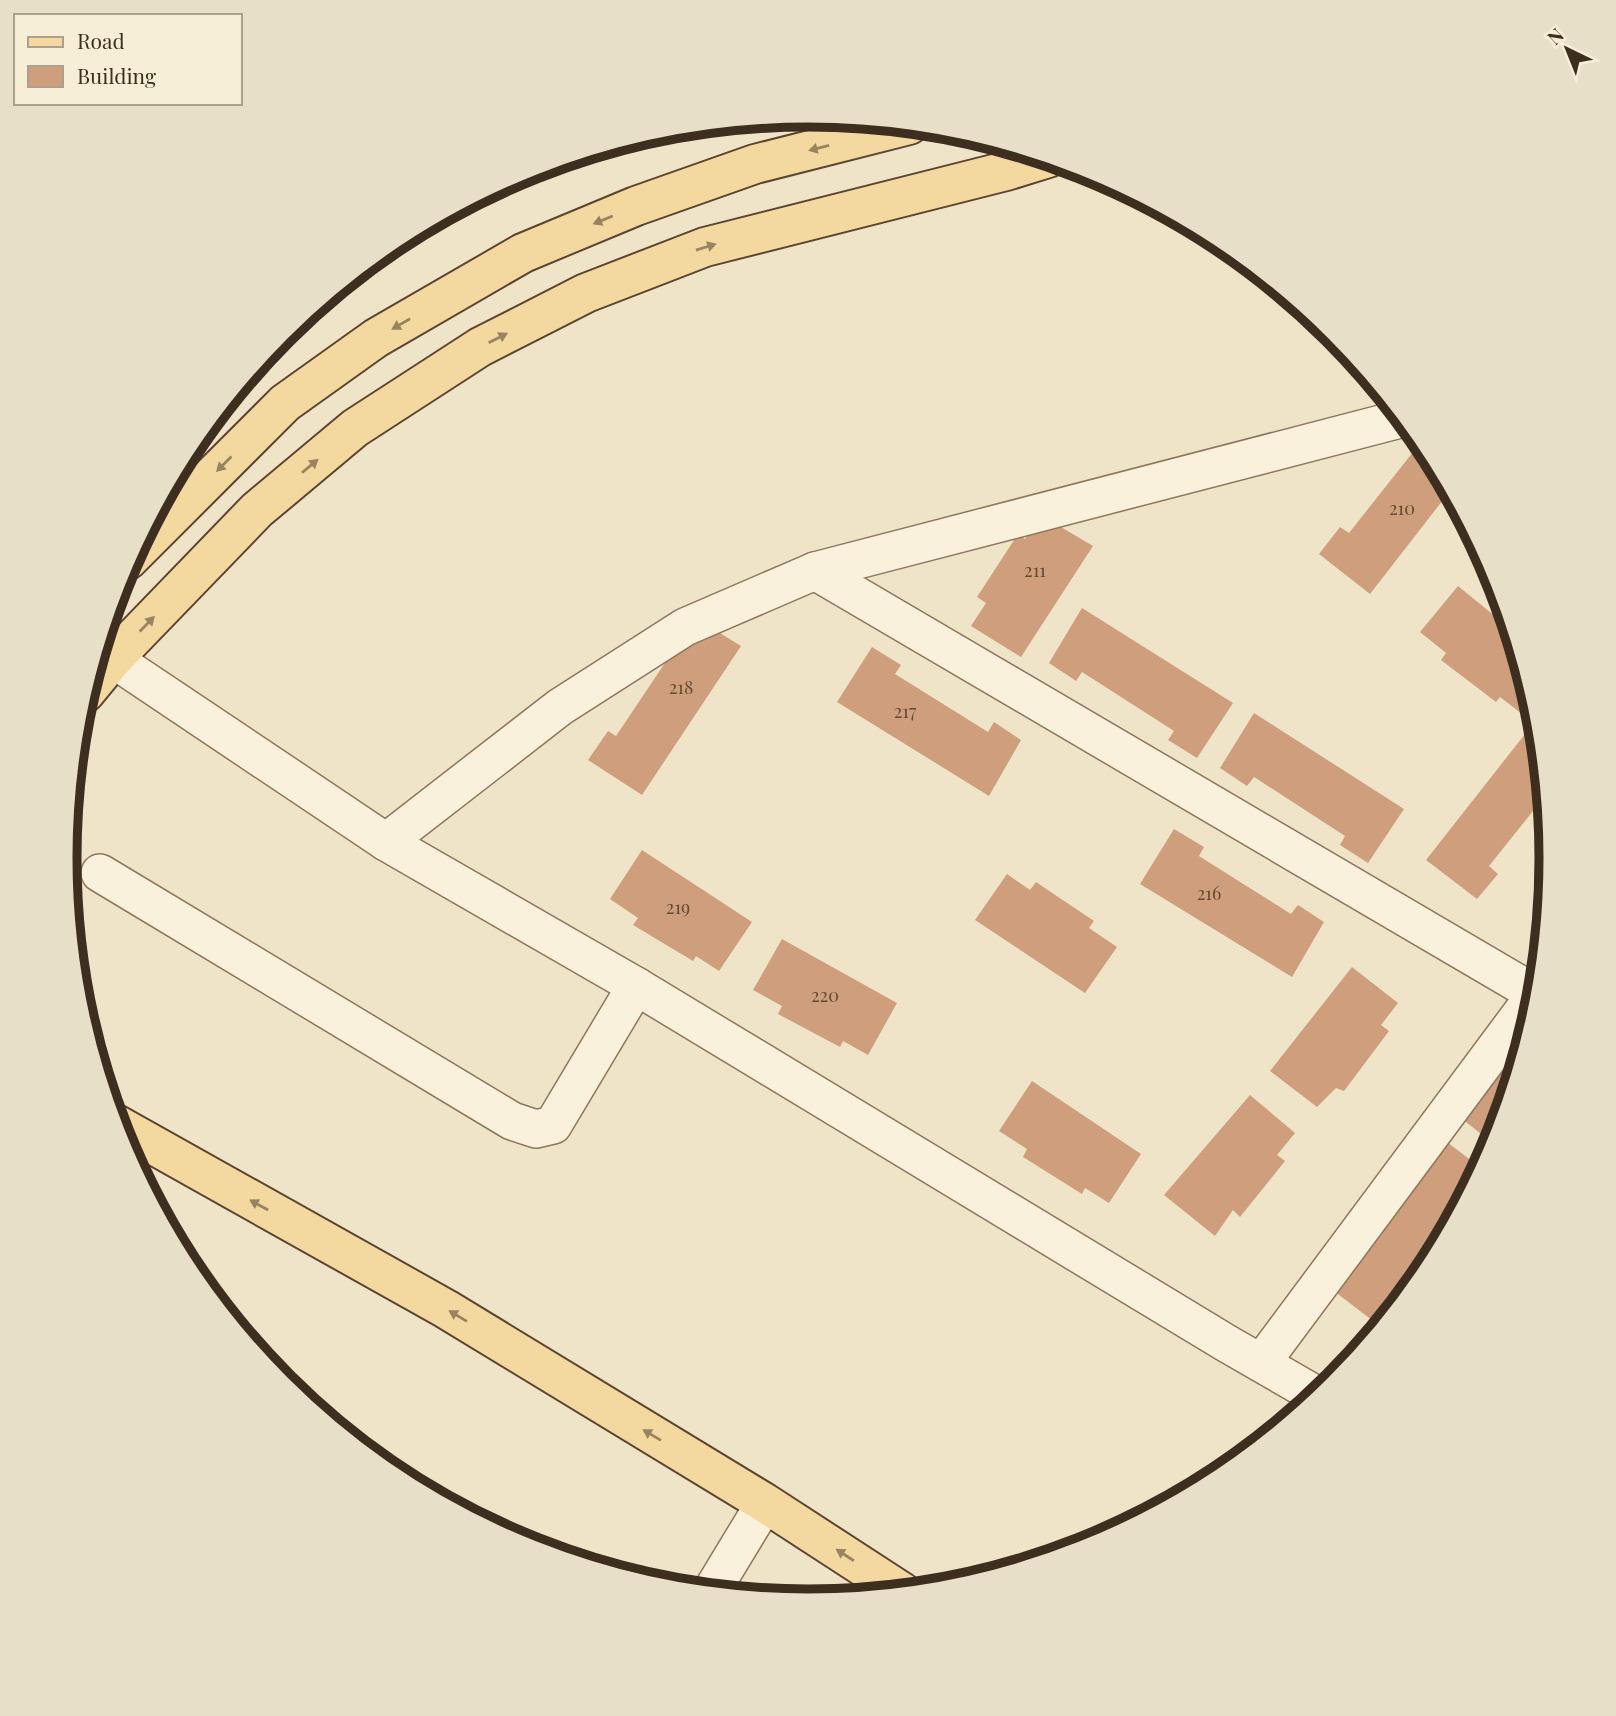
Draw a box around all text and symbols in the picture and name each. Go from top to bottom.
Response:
legend [14,14,242,105]
north arrow [1532,14,1602,84]
text: N [1541,21,1569,50]
text: Road [77,26,125,54]
text: Building [77,61,156,89]
one-way arrow [808,143,830,154]
one-way arrow [593,214,614,225]
one-way arrow [695,242,716,252]
one-way arrow [392,317,411,330]
one-way arrow [488,333,508,345]
one-way arrow [216,456,233,472]
one-way arrow [301,458,319,474]
house number: 210 [1389,496,1415,520]
house number: 211 [1024,558,1046,582]
one-way arrow [138,616,155,633]
house number: 218 [669,675,693,699]
house number: 217 [894,699,917,723]
house number: 216 [1197,881,1221,905]
house number: 219 [666,895,690,919]
house number: 220 [811,983,839,1007]
one-way arrow [250,1199,269,1211]
one-way arrow [448,1310,467,1322]
one-way arrow [642,1428,662,1441]
one-way arrow [836,1548,854,1562]

